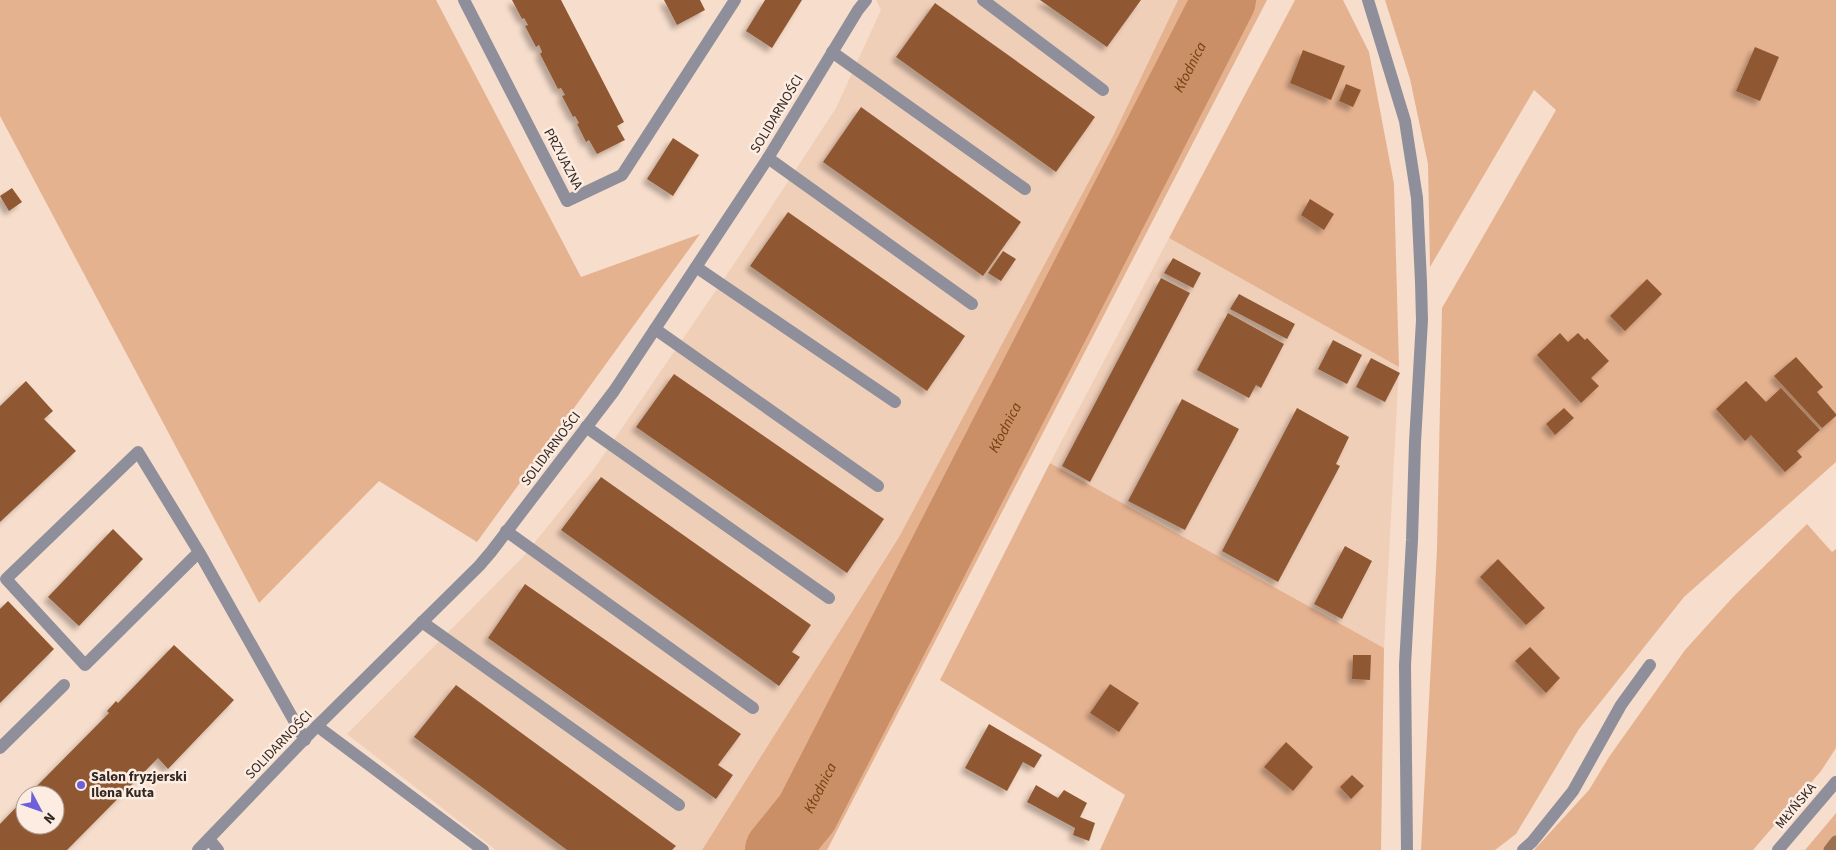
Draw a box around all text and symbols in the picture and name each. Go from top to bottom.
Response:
water label: Kłodnica [1168,38,1211,96]
street label: SOLIDARNOŚCI [746,71,808,157]
street label: PRZYJAZNA [538,125,588,194]
water label: Kłodnica [983,398,1027,456]
street label: SOLIDARNOŚCI [516,408,586,490]
street label: SOLIDARNOŚCI [241,706,317,784]
water label: Kłodnica [798,759,842,817]
place label: Salon fryzjerski Ilona Kuta [91,767,187,803]
street label: MŁYŃSKA [1771,778,1822,833]
marker: Salon fryzjerski Ilona Kuta [75,779,87,791]
north arrow [15,785,65,835]
text: N [38,808,60,828]

